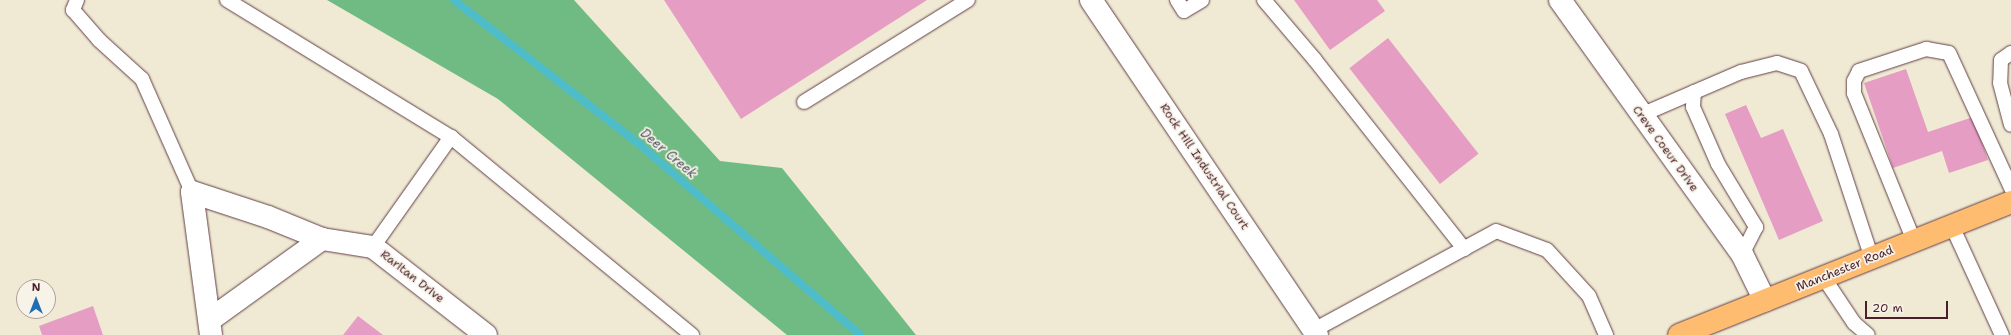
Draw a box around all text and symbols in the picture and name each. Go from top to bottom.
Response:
street label: Rock Hill Industrial Court [1156,101,1252,233]
street label: Creve Coeur Drive [1629,103,1701,195]
water label: Deer Creek [637,126,699,182]
street label: Manchester Road [1795,243,1895,295]
street label: Raritan Drive [377,248,447,306]
north arrow [16,279,56,319]
text: N [32,280,40,295]
scale bar [1867,293,1950,319]
text: 20 m [1872,300,1903,316]

